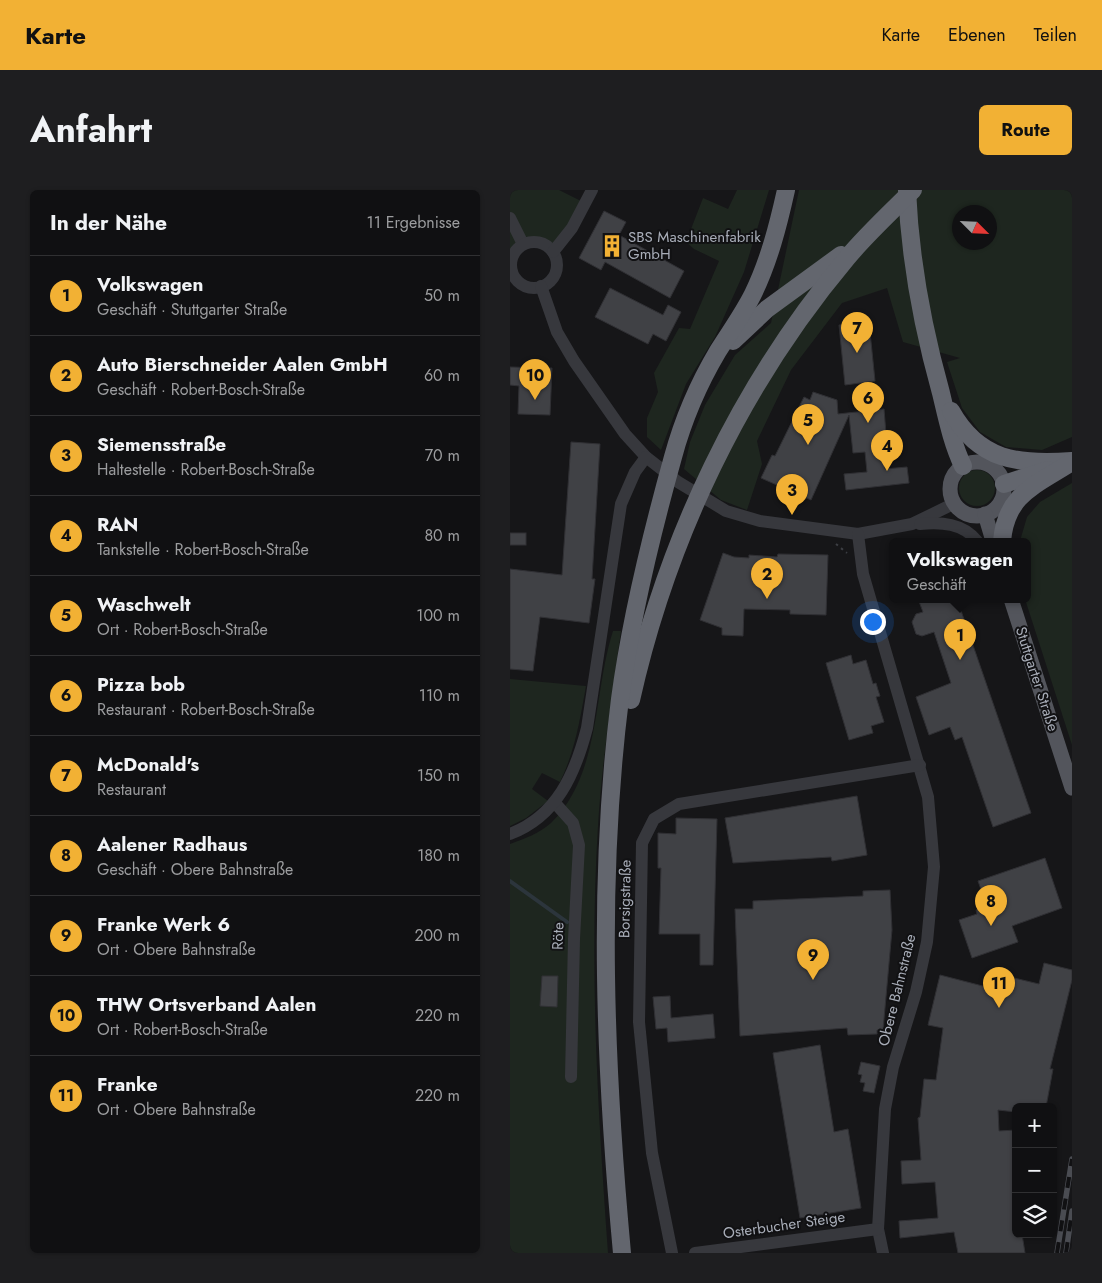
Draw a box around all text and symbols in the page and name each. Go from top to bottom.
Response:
text: Karte [25,18,86,53]
text: Karte [881,22,920,48]
text: Ebenen [948,22,1006,48]
text: Teilen [1034,22,1077,48]
text: Anfahrt [30,105,152,155]
button: Route [979,105,1072,155]
north arrow [952,205,997,250]
text: In der Nähe [50,208,167,238]
text: 11 Ergebnisse [367,211,460,234]
place label: SBS Maschinenfabrik GmbH [628,226,761,265]
building icon: SBS Maschinenfabrik GmbH [599,233,625,259]
text: Volkswagen [97,271,203,298]
text: 1 [62,284,70,307]
text: 50 m [424,284,460,307]
text: Geschäft · Stuttgarter Straße [97,298,287,321]
pin: 7 [841,312,873,353]
text: Auto Bierschneider Aalen GmbH [97,351,388,378]
pin: 10 [519,359,551,400]
text: 2 [61,364,71,387]
text: 60 m [424,364,460,387]
text: Geschäft · Robert-Bosch-Straße [97,378,305,401]
pin: 6 [852,382,884,423]
pin: 5 [792,404,824,445]
pin: 4 [871,430,903,471]
text: Siemensstraße [97,431,226,458]
text: 3 [61,444,71,467]
text: 70 m [425,444,460,467]
text: Haltestelle · Robert-Bosch-Straße [97,458,315,481]
pin: 3 [776,474,808,515]
text: RAN [97,511,138,538]
text: 4 [60,524,72,547]
text: 80 m [424,524,460,547]
text: Tankstelle · Robert-Bosch-Straße [97,538,309,561]
popup [889,538,1031,603]
text: Volkswagen [907,546,1013,573]
pin: 2 [751,558,783,599]
text: Geschäft [907,573,966,596]
text: Waschwelt [97,591,191,618]
text: 5 [61,604,71,627]
text: 100 m [416,604,460,627]
your location [860,609,886,635]
text: Ort · Robert-Bosch-Straße [97,618,268,641]
pin: 1 [944,619,976,660]
street label: Stuttgarter Straße [1010,624,1064,735]
text: Pizza bob [97,671,185,698]
text: 6 [61,684,71,707]
text: 110 m [419,684,460,707]
text: Restaurant · Robert-Bosch-Straße [97,698,315,721]
text: McDonald's [97,751,199,778]
text: 7 [61,764,71,787]
text: 150 m [417,764,460,787]
text: Restaurant [97,778,166,801]
text: Aalener Radhaus [97,831,247,858]
text: 8 [61,844,71,867]
text: 180 m [417,844,460,867]
text: Geschäft · Obere Bahnstraße [97,858,293,881]
street label: Borsigstraße [613,859,637,938]
pin: 8 [975,885,1007,926]
text: Franke Werk 6 [97,911,230,938]
street label: Röte [547,921,569,950]
text: 9 [61,924,71,947]
text: 200 m [414,924,460,947]
street label: Obere Bahnstraße [872,931,922,1048]
text: Ort · Obere Bahnstraße [97,938,256,961]
pin: 9 [797,939,829,980]
pin: 11 [983,967,1015,1008]
text: THW Ortsverband Aalen [97,991,316,1018]
text: 10 [57,1004,75,1027]
text: 220 m [415,1004,460,1027]
text: Ort · Robert-Bosch-Straße [97,1018,268,1041]
text: Franke [97,1071,158,1098]
text: 11 [58,1084,74,1107]
text: 220 m [415,1084,460,1107]
text: Ort · Obere Bahnstraße [97,1098,256,1121]
map controls [1012,1103,1057,1238]
button: + [1012,1103,1057,1148]
button: − [1012,1148,1057,1193]
button: layers [1012,1193,1057,1238]
street label: Osterbucher Steige [722,1206,847,1244]

